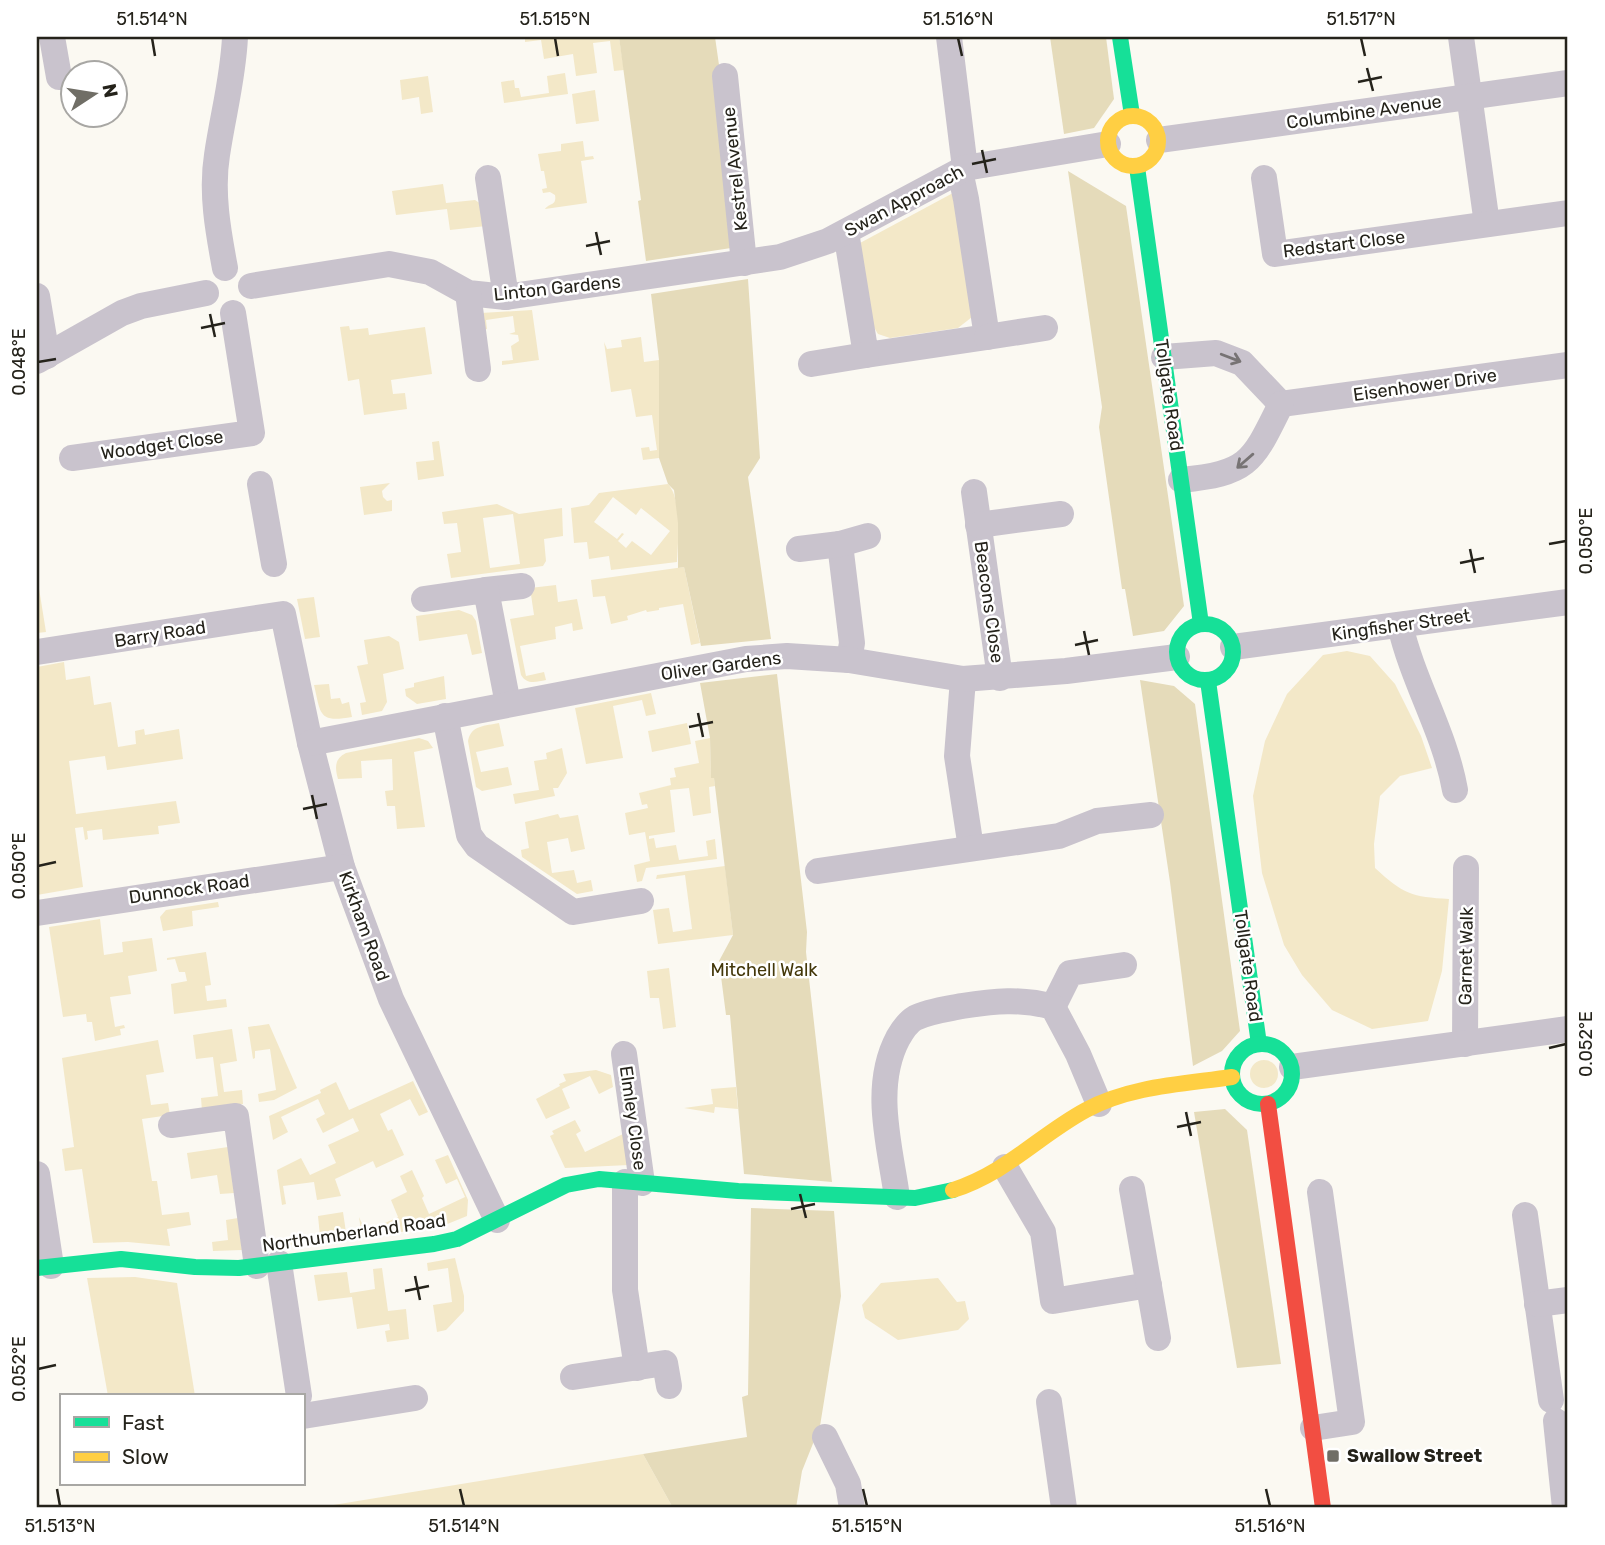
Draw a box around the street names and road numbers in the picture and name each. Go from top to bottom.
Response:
street label: Columbine Avenue [1285,90,1443,134]
street label: Kestrel Avenue [718,106,752,232]
street label: Swan Approach [841,160,967,242]
street label: Redstart Close [1282,226,1406,262]
street label: Linton Gardens [492,270,622,306]
street label: Tollgate Road [1150,338,1188,452]
street label: Eisenhower Drive [1352,364,1498,406]
street label: Woodget Close [99,426,225,464]
street label: Beacons Close [970,540,1008,664]
street label: Kingfisher Street [1330,604,1472,646]
street label: Barry Road [113,616,207,652]
street label: Oliver Gardens [659,647,783,685]
street label: Kirkham Road [334,868,394,984]
street label: Dunnock Road [127,870,251,908]
street label: Garnet Walk [1454,906,1478,1006]
street label: Tollgate Road [1229,909,1267,1023]
street label: Elmley Close [615,1064,651,1172]
street label: Northumberland Road [261,1209,447,1257]

